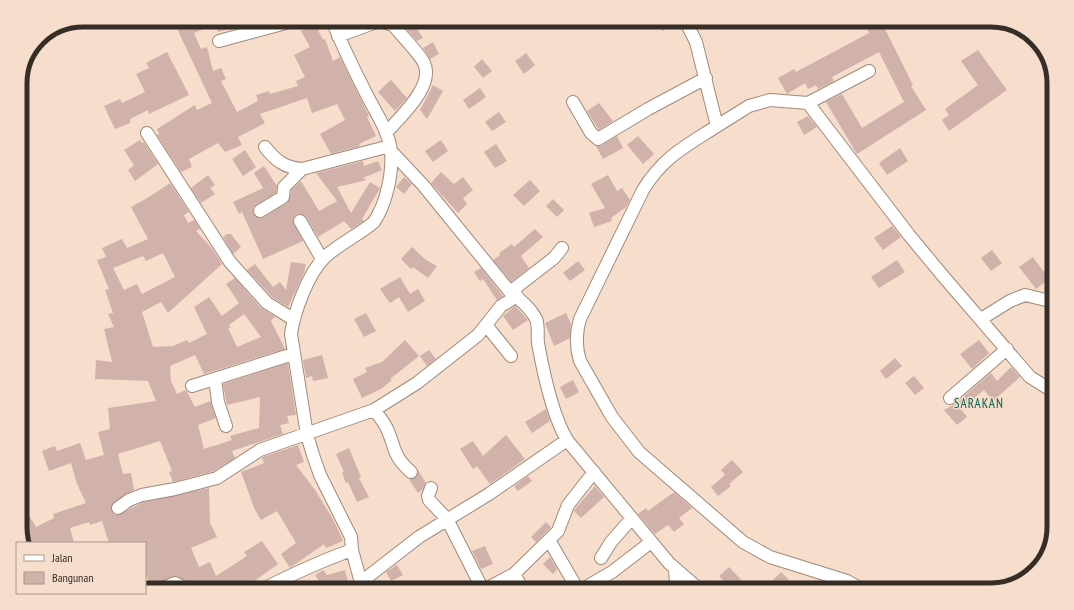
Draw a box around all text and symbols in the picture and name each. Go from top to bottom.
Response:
district label: SARAKAN [954,395,1004,412]
legend [16,542,146,594]
text: Jalan [51,550,73,565]
text: Bangunan [52,570,93,585]

